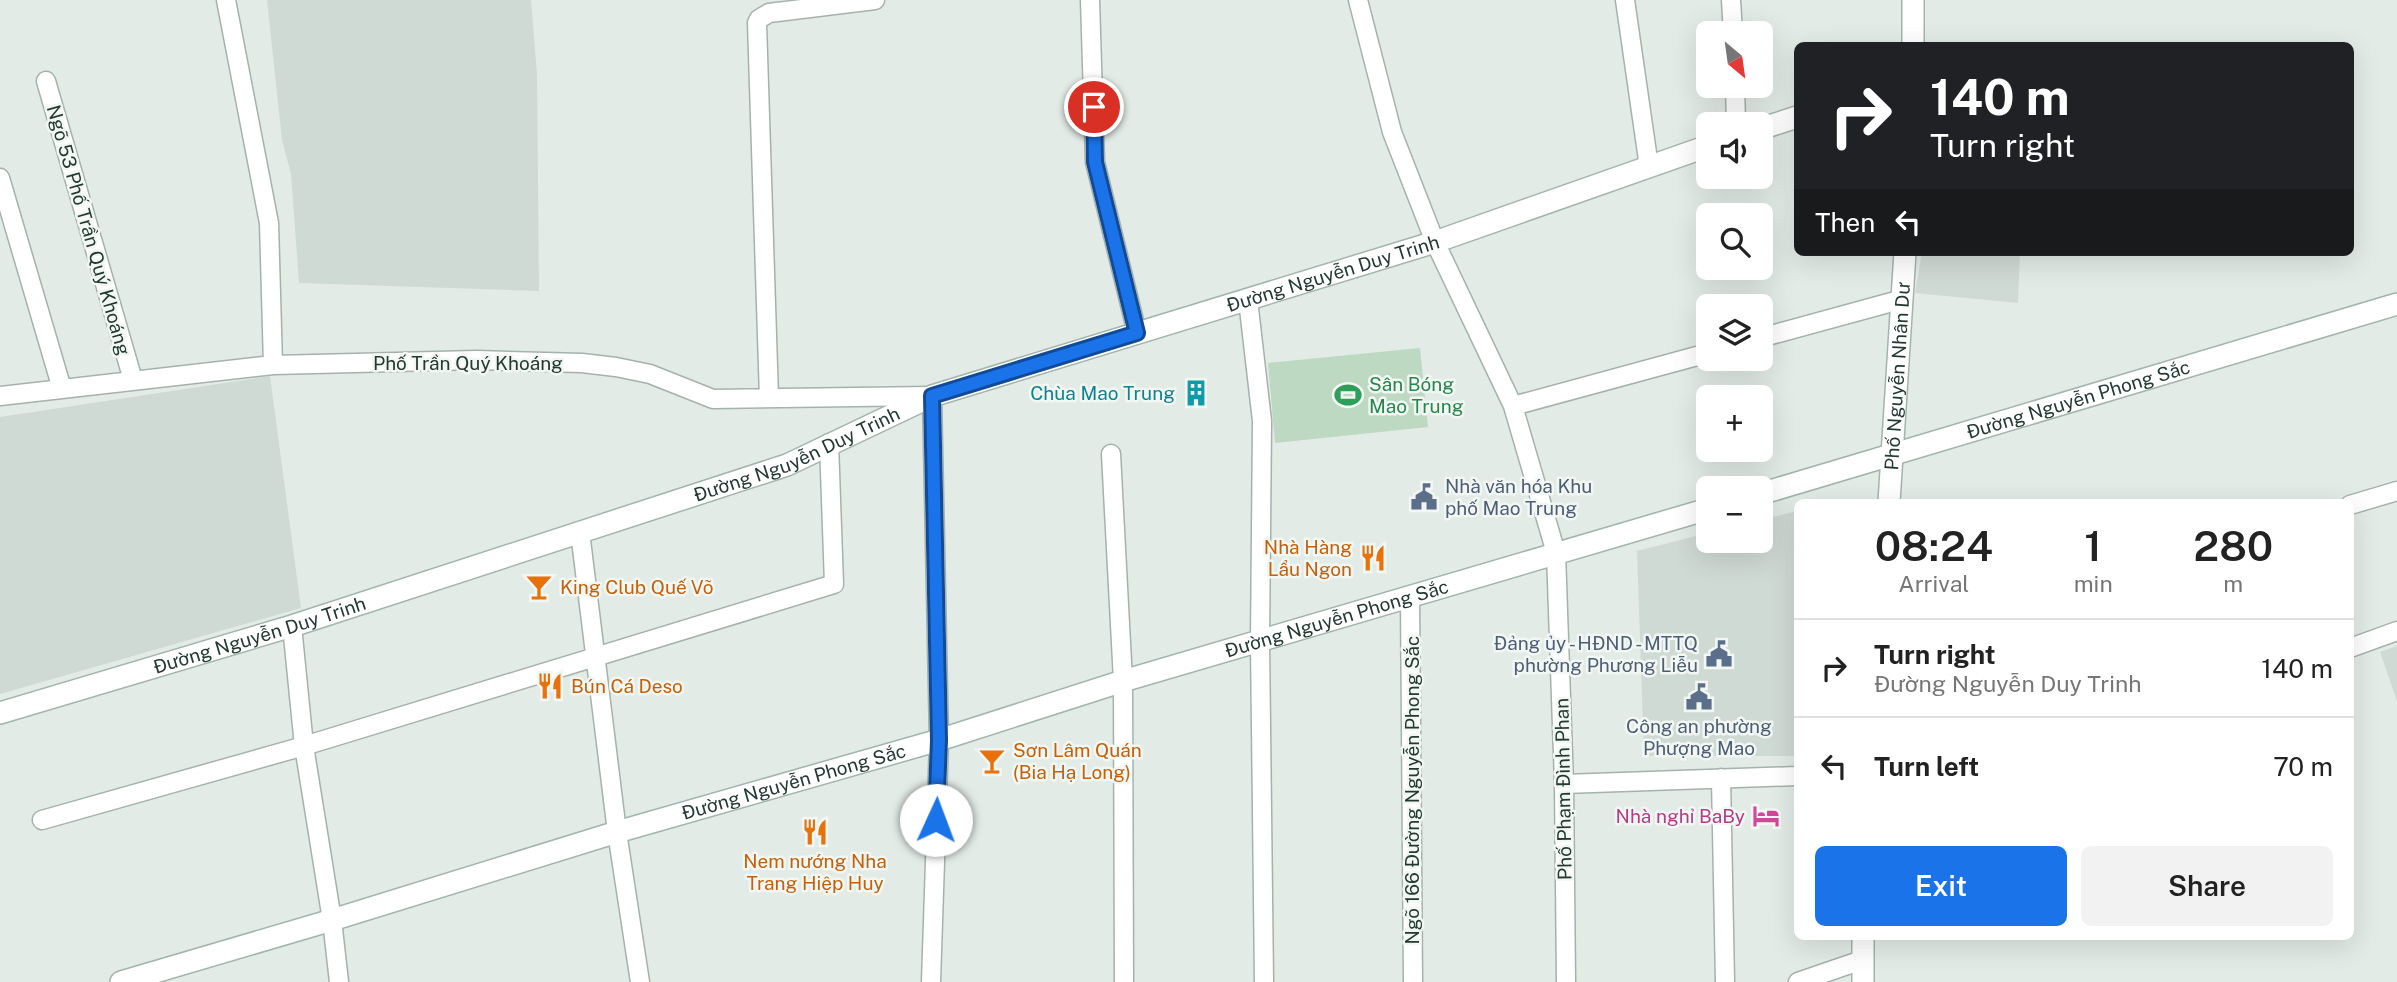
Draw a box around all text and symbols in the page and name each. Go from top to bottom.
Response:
north arrow [1696,21,1773,98]
map controls [1696,21,1773,553]
text: 140 m [1930,68,2070,126]
icon: right [1815,70,1906,161]
pin [1064,77,1124,137]
icon: arrive [1075,88,1113,126]
street label: Ngõ 53 Phố Trần Quý Khoáng [43,102,135,358]
button: sound [1696,112,1773,189]
text: Turn right [1930,127,2075,164]
button: search [1696,203,1773,280]
icon: left [1889,203,1927,241]
text: Then [1815,207,1875,238]
street label: Đường Nguyễn Duy Trinh [1224,230,1442,316]
street label: Phố Nguyễn Nhân Dư [1880,281,1914,471]
button: layers [1696,294,1773,371]
street label: Phố Trần Quý Khoáng [373,352,563,374]
street label: Đường Nguyễn Phong Sắc [1964,355,2193,443]
place label: Sân Bóng Mao Trung [1369,373,1464,417]
building icon: Chùa Mao Trung [1181,378,1211,408]
sports icon: Sân Bóng Mao Trung [1333,380,1363,410]
place label: Chùa Mao Trung [1030,382,1175,404]
button: + [1696,385,1773,462]
street label: Đường Nguyễn Duy Trinh [691,402,903,506]
place label: Nhà văn hóa Khu phố Mao Trung [1445,475,1592,519]
button: − [1696,476,1773,553]
public building icon: Nhà văn hóa Khu phố Mao Trung [1409,482,1439,512]
text: 08:24 [1875,521,1993,570]
text: 1 [2084,521,2102,570]
text: 280 [2193,521,2273,570]
place label: Nhà Hàng Lẩu Ngon [1264,536,1352,580]
restaurant icon: Nhà Hàng Lẩu Ngon [1358,543,1388,573]
text: Arrival [1898,570,1969,597]
text: min [2074,570,2113,597]
text: m [2223,570,2243,597]
bar icon: King Club Quế Võ [524,572,554,602]
street label: Đường Nguyễn Phong Sắc [1222,575,1451,661]
place label: King Club Quế Võ [560,576,713,598]
street label: Đường Nguyễn Duy Trinh [151,592,369,678]
place label: Đảng ủy - HĐND - MTTQ phường Phương Liễu [1494,632,1698,676]
street label: Ngõ 166 Đường Nguyễn Phong Sắc [1401,636,1423,944]
public building icon: Đảng ủy - HĐND - MTTQ phường Phương Liễu [1704,639,1734,669]
text: Turn right [1874,639,1996,670]
icon: right [1815,649,1853,687]
text: 140 m [2261,653,2333,684]
text: Đường Nguyễn Duy Trinh [1874,670,2142,697]
restaurant icon: Bún Cá Deso [535,671,565,701]
place label: Bún Cá Deso [571,675,683,697]
public building icon: Công an phường Phượng Mao [1684,682,1714,712]
street label: Phố Phạm Đình Phan [1550,698,1576,880]
place label: Công an phường Phượng Mao [1626,715,1772,759]
street label: Đường Nguyễn Phong Sắc [679,739,908,824]
place label: Sơn Lâm Quán (Bia Hạ Long) [1013,739,1142,783]
bar icon: Sơn Lâm Quán (Bia Hạ Long) [977,746,1007,776]
icon: left [1815,747,1853,785]
text: Turn left [1874,751,1979,782]
text: 70 m [2273,751,2333,782]
position arrow [899,783,973,857]
hotel icon: Nhà nghỉ BaBy [1751,801,1781,831]
place label: Nhà nghỉ BaBy [1616,805,1745,827]
restaurant icon: Nem nướng Nha Trang Hiệp Huy [800,817,830,847]
button: Exit [1815,846,2067,926]
button: Share [2081,846,2333,926]
place label: Nem nướng Nha Trang Hiệp Huy [743,850,887,894]

